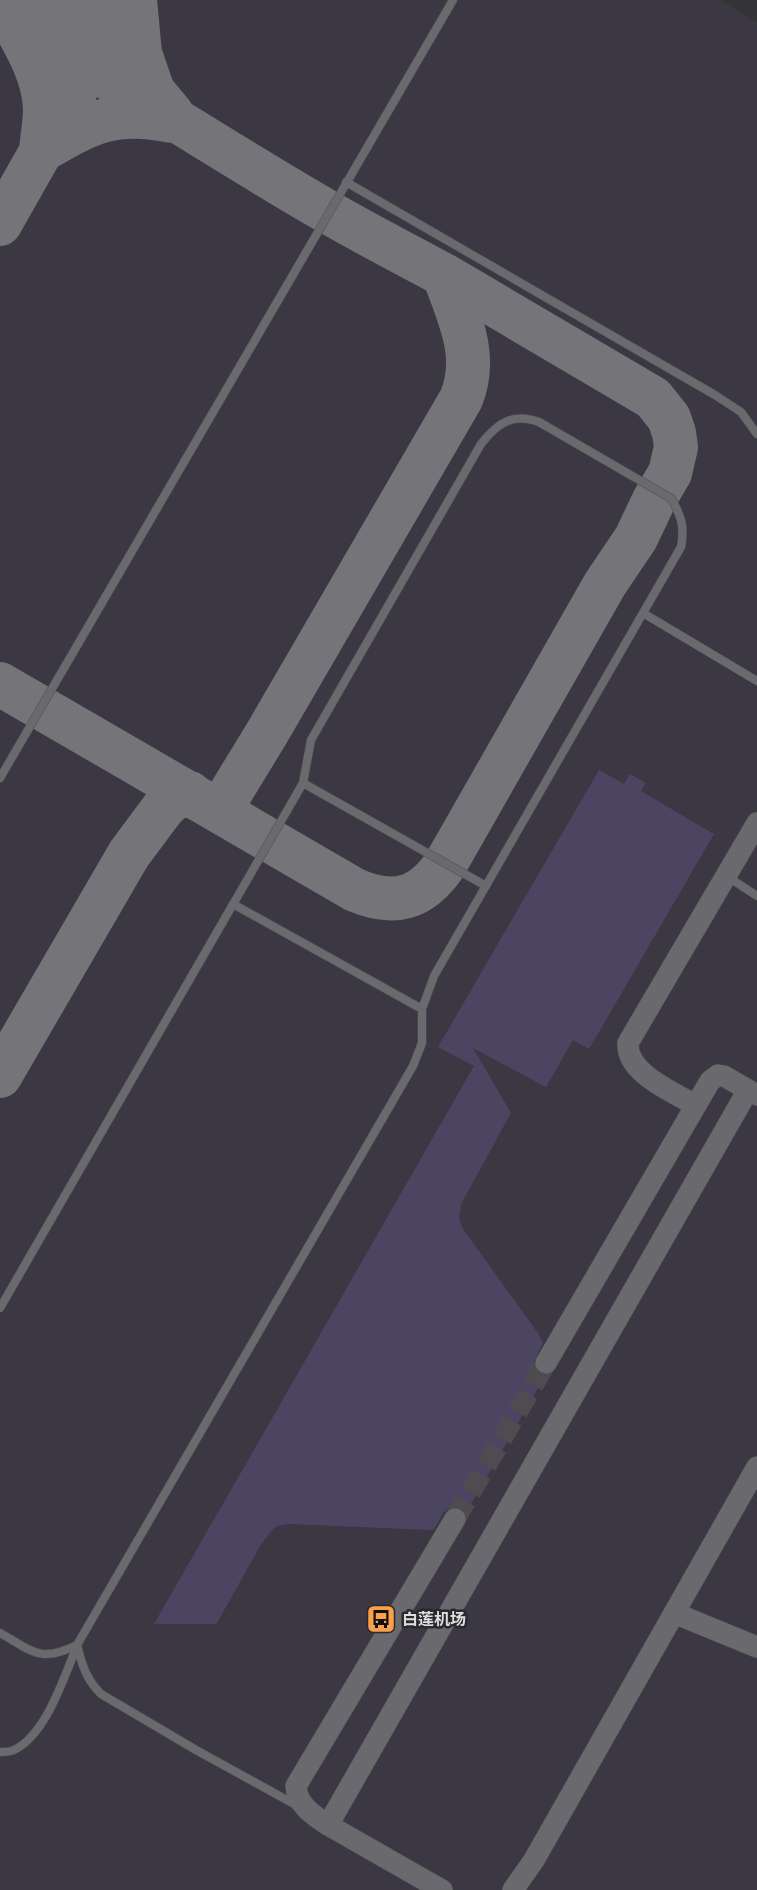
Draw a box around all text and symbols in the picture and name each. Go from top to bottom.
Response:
bus stop icon: 白莲机场 [365,1603,397,1635]
place label: 白莲机场 [402,1609,466,1629]

